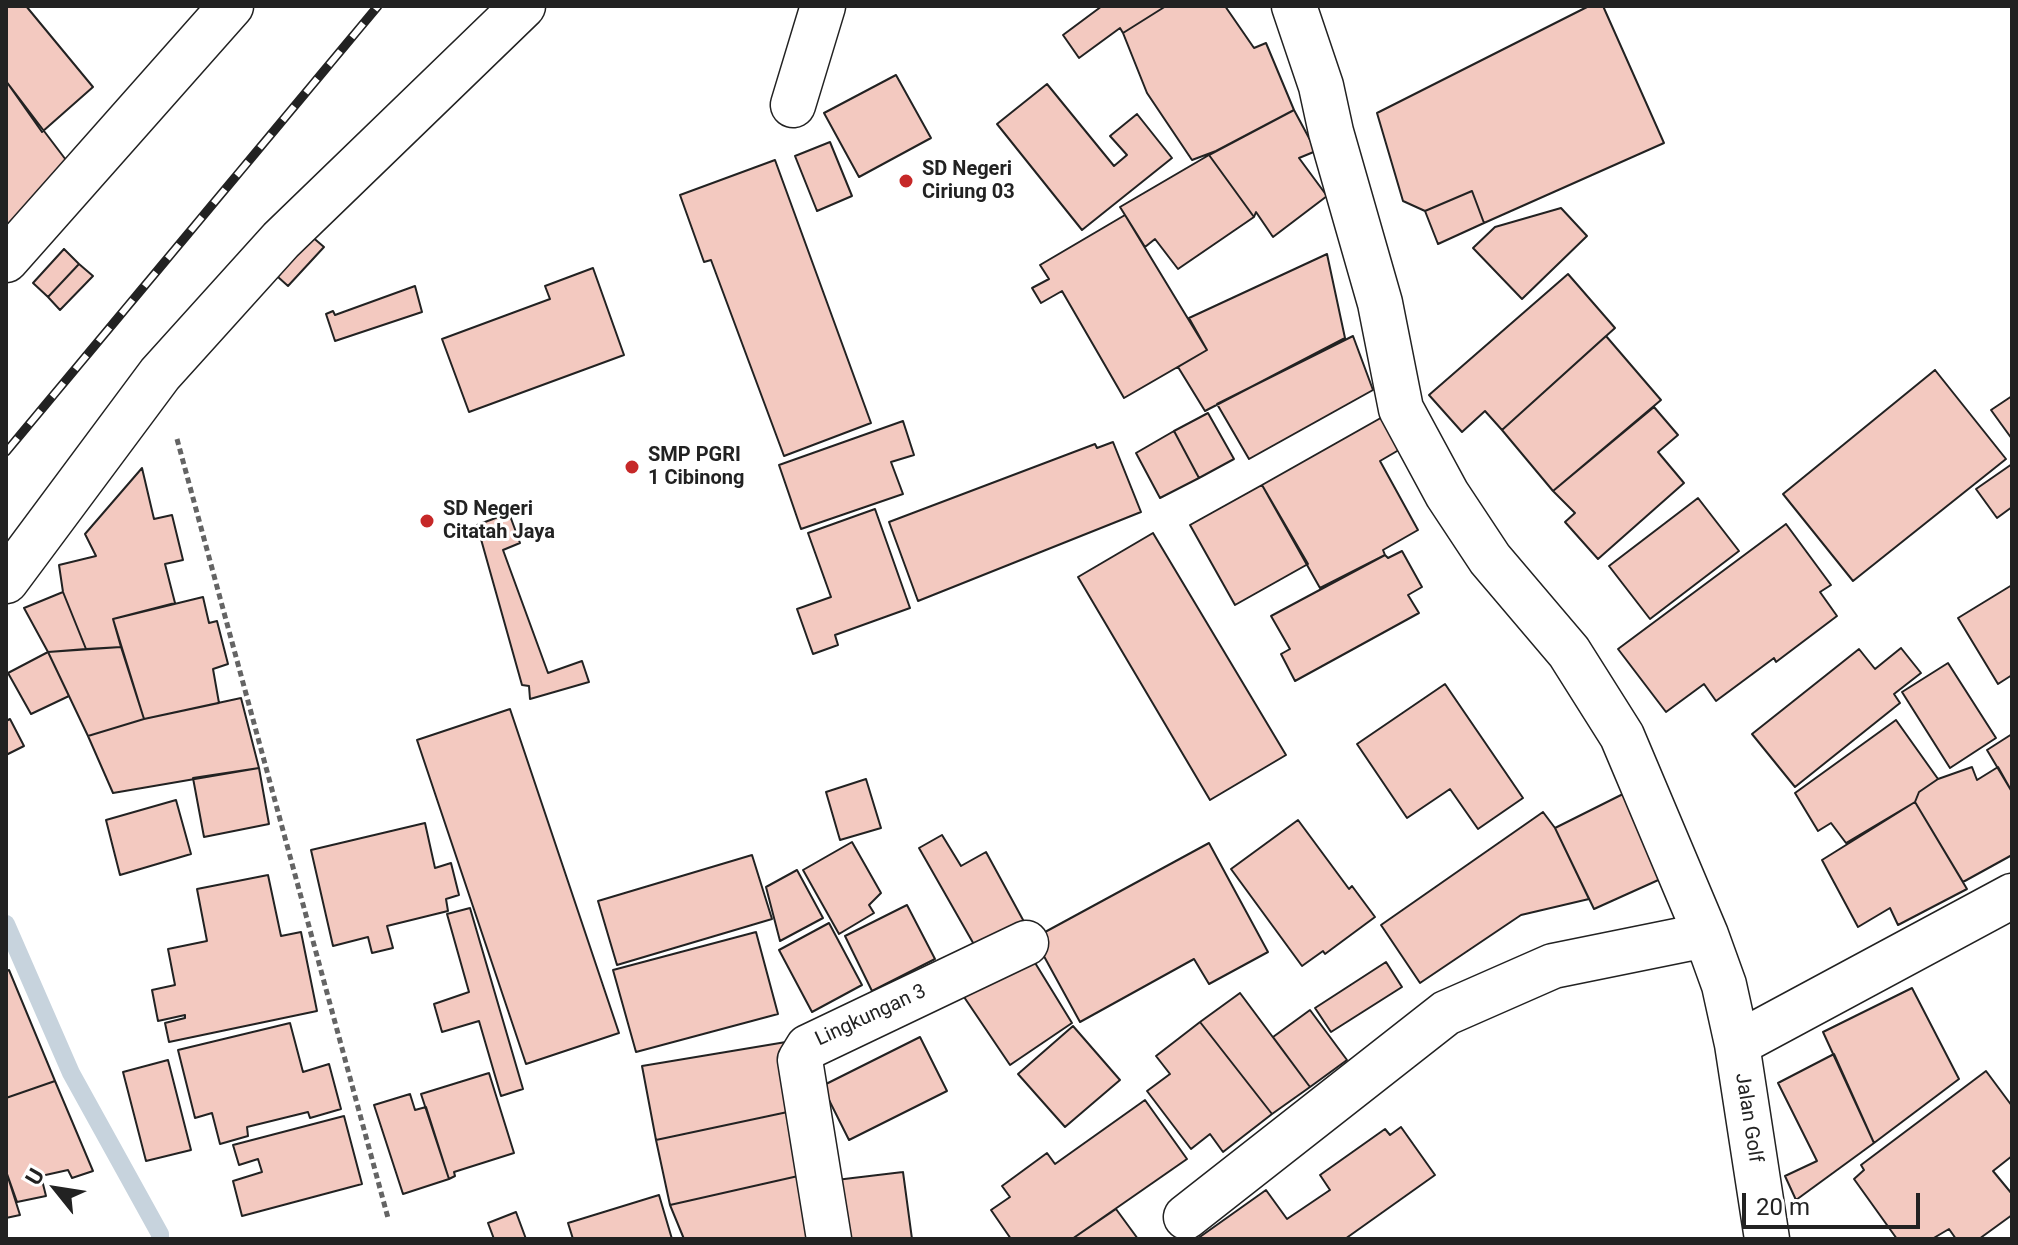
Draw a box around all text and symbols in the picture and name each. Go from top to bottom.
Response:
place label: SD Negeri Ciriung 03 [922,158,1015,205]
marker: SD Negeri Ciriung 03 [897,172,915,190]
place label: SMP PGRI 1 Cibinong [648,444,745,491]
marker: SMP PGRI 1 Cibinong [623,458,641,476]
place label: SD Negeri Citatah Jaya [443,498,555,545]
marker: SD Negeri Citatah Jaya [418,512,436,530]
street label: Lingkungan 3 [812,980,930,1052]
street label: Jalan Golf [1729,1071,1767,1165]
north arrow [16,1149,96,1229]
text: U [20,1164,49,1189]
scale bar [1746,1177,1924,1227]
text: 20 m [1756,1193,1810,1221]

